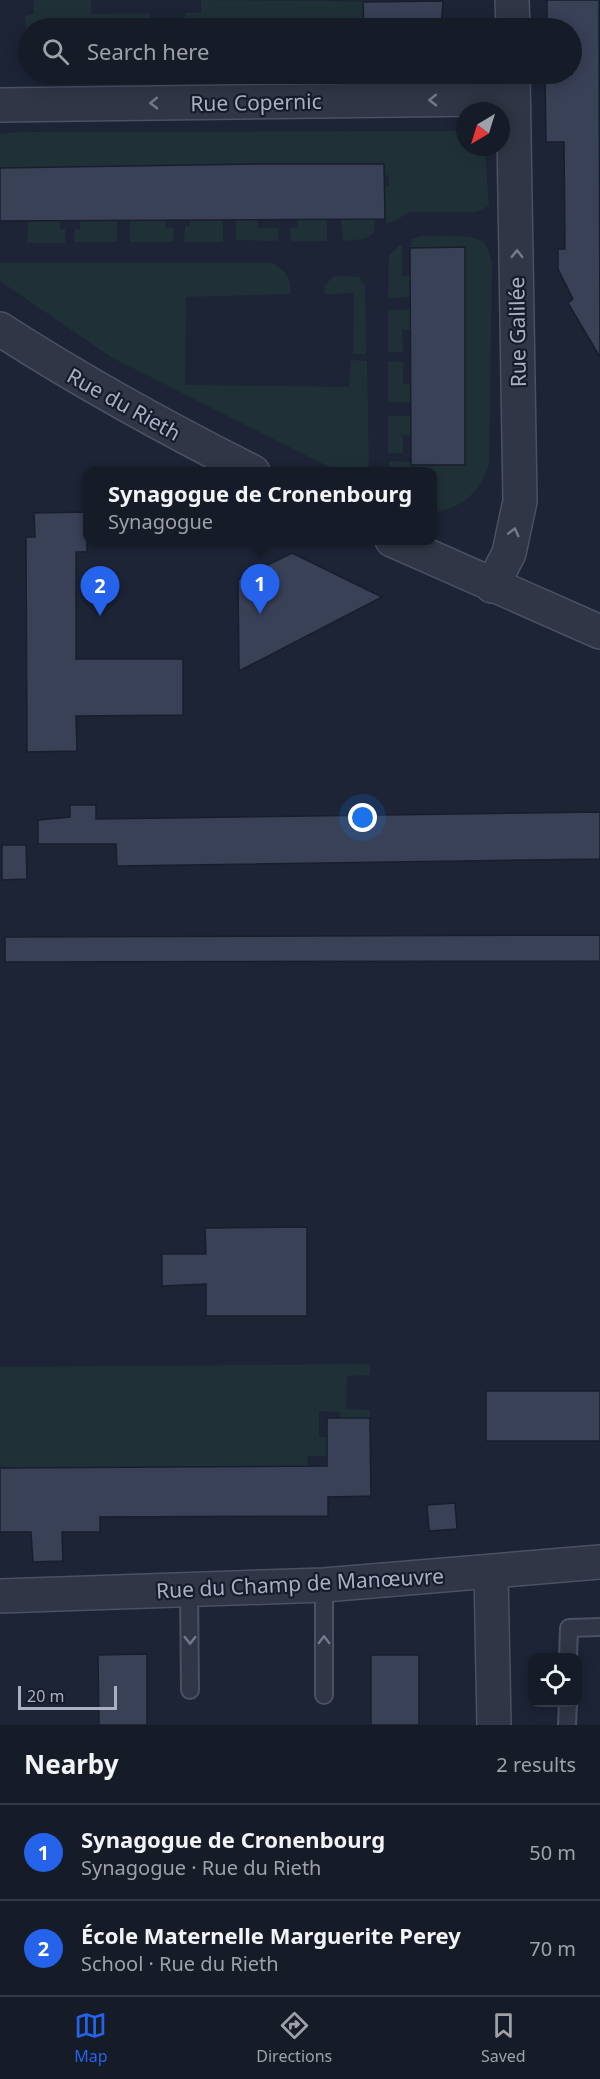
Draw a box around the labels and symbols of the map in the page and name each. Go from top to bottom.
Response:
street label: Rue Copernic [190,87,322,117]
one-way arrow [429,94,438,106]
one-way arrow [150,97,159,109]
north arrow [456,102,510,156]
one-way arrow [511,249,523,258]
street label: Rue Galilée [502,277,532,387]
street label: Rue du Rieth [62,361,186,447]
one-way arrow [507,528,520,538]
pin: 1 [240,564,280,614]
pin: 2 [80,566,120,616]
your location [348,803,377,832]
street label: Rue du Champ de Manœuvre [155,1561,445,1605]
one-way arrow [183,1635,196,1644]
one-way arrow [318,1636,330,1645]
scale bar [18,1683,117,1710]

